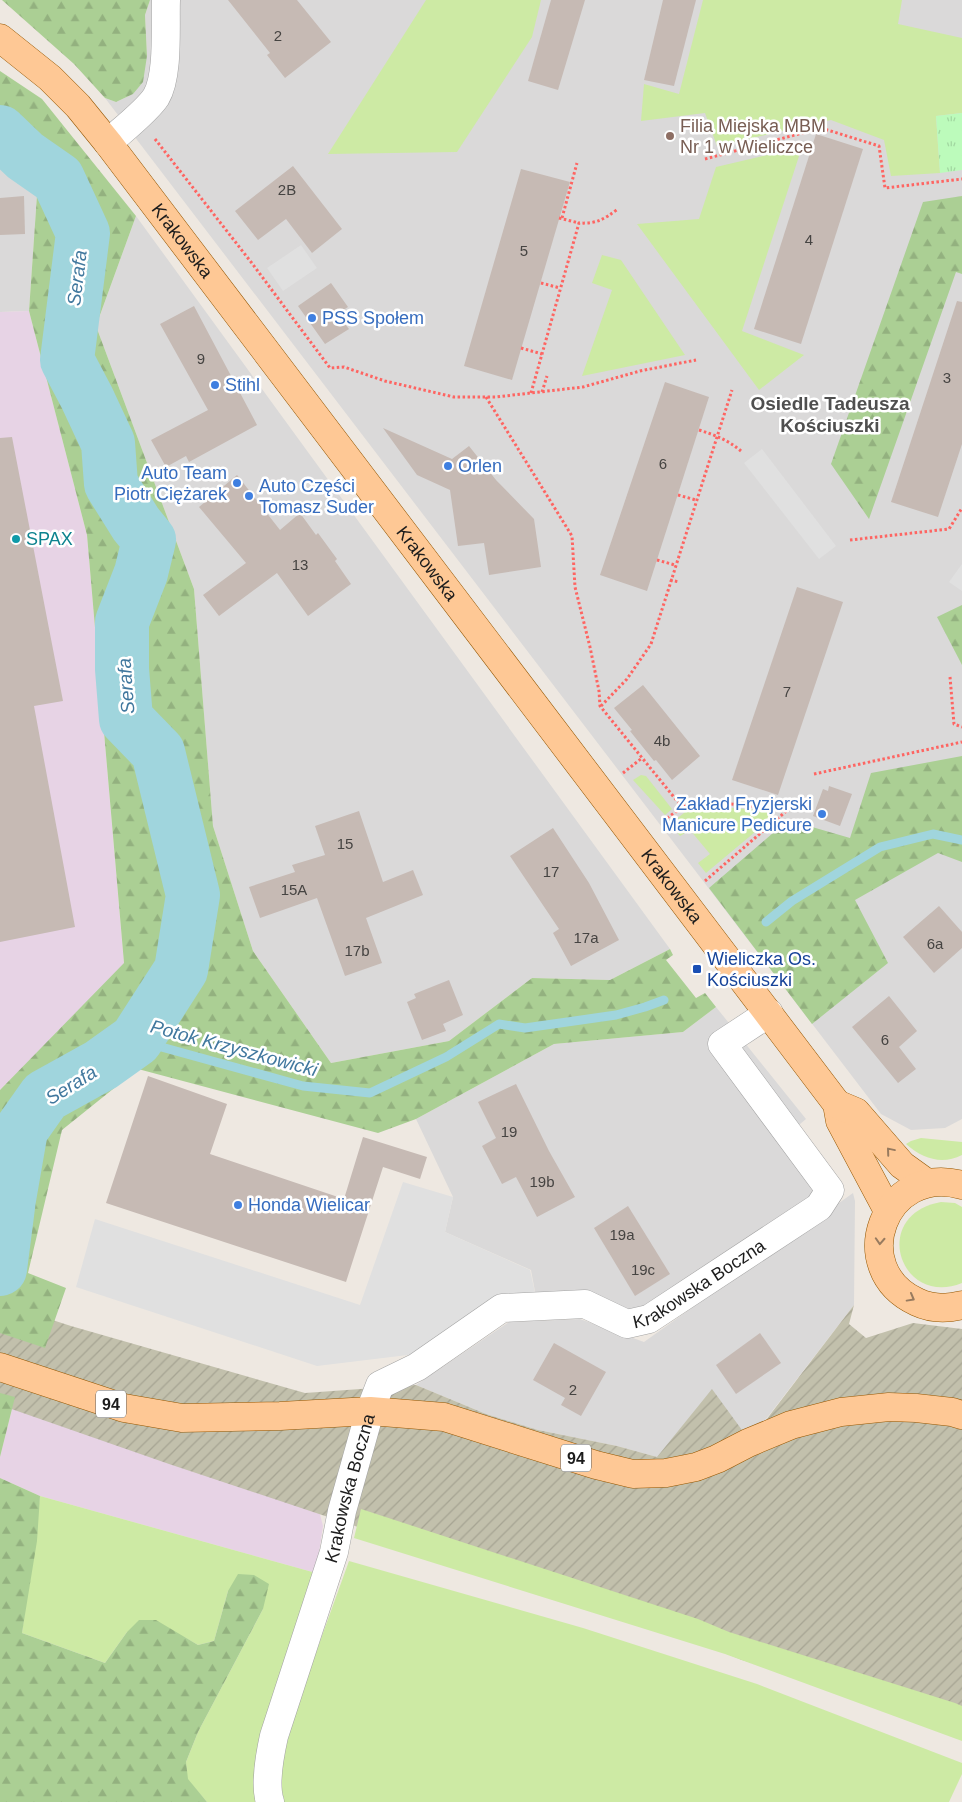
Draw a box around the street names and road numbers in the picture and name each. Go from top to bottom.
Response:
street label: Krakowska [148,200,217,283]
street label: Krakowska [392,522,462,605]
street label: Krakowska [637,845,707,928]
street label: Krakowska Boczna [631,1235,770,1332]
road number: 94 [96,1390,126,1418]
street label: Krakowska Boczna [321,1411,379,1565]
road number: 94 [561,1445,591,1472]

